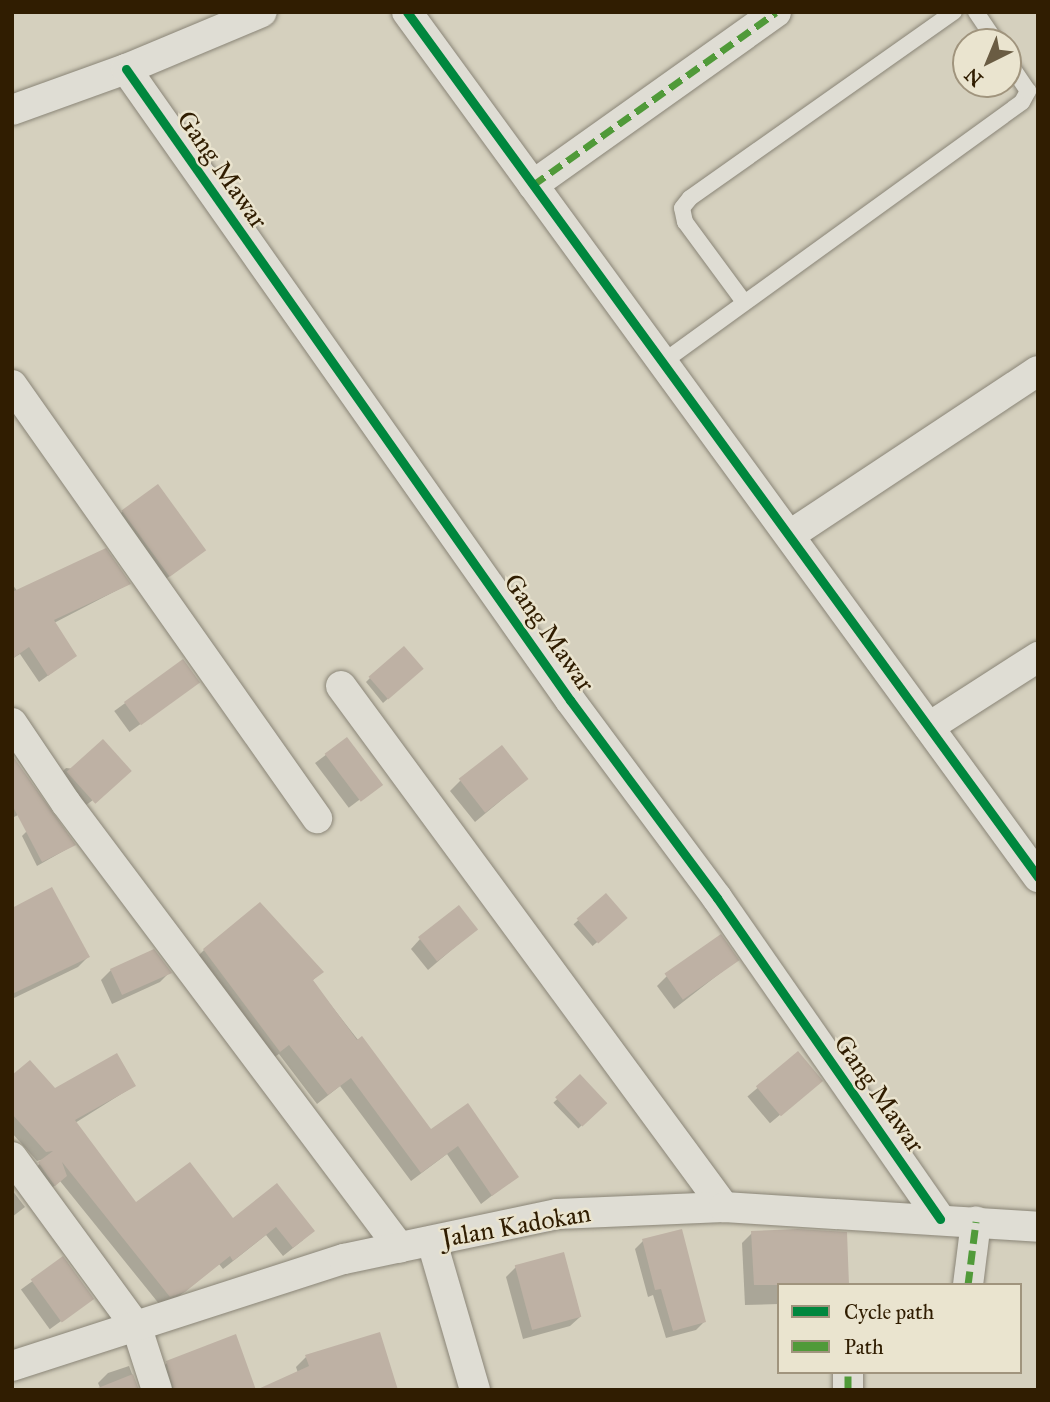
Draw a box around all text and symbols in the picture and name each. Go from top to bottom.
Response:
north arrow [952,28,1022,98]
text: N [960,63,987,91]
street label: Gang Mawar [170,105,274,235]
street label: Gang Mawar [497,568,601,698]
street label: Gang Mawar [827,1029,931,1159]
street label: Jalan Kadokan [439,1198,593,1254]
legend [777,1283,1022,1374]
text: Cycle path [844,1299,934,1325]
text: Path [844,1334,884,1360]

